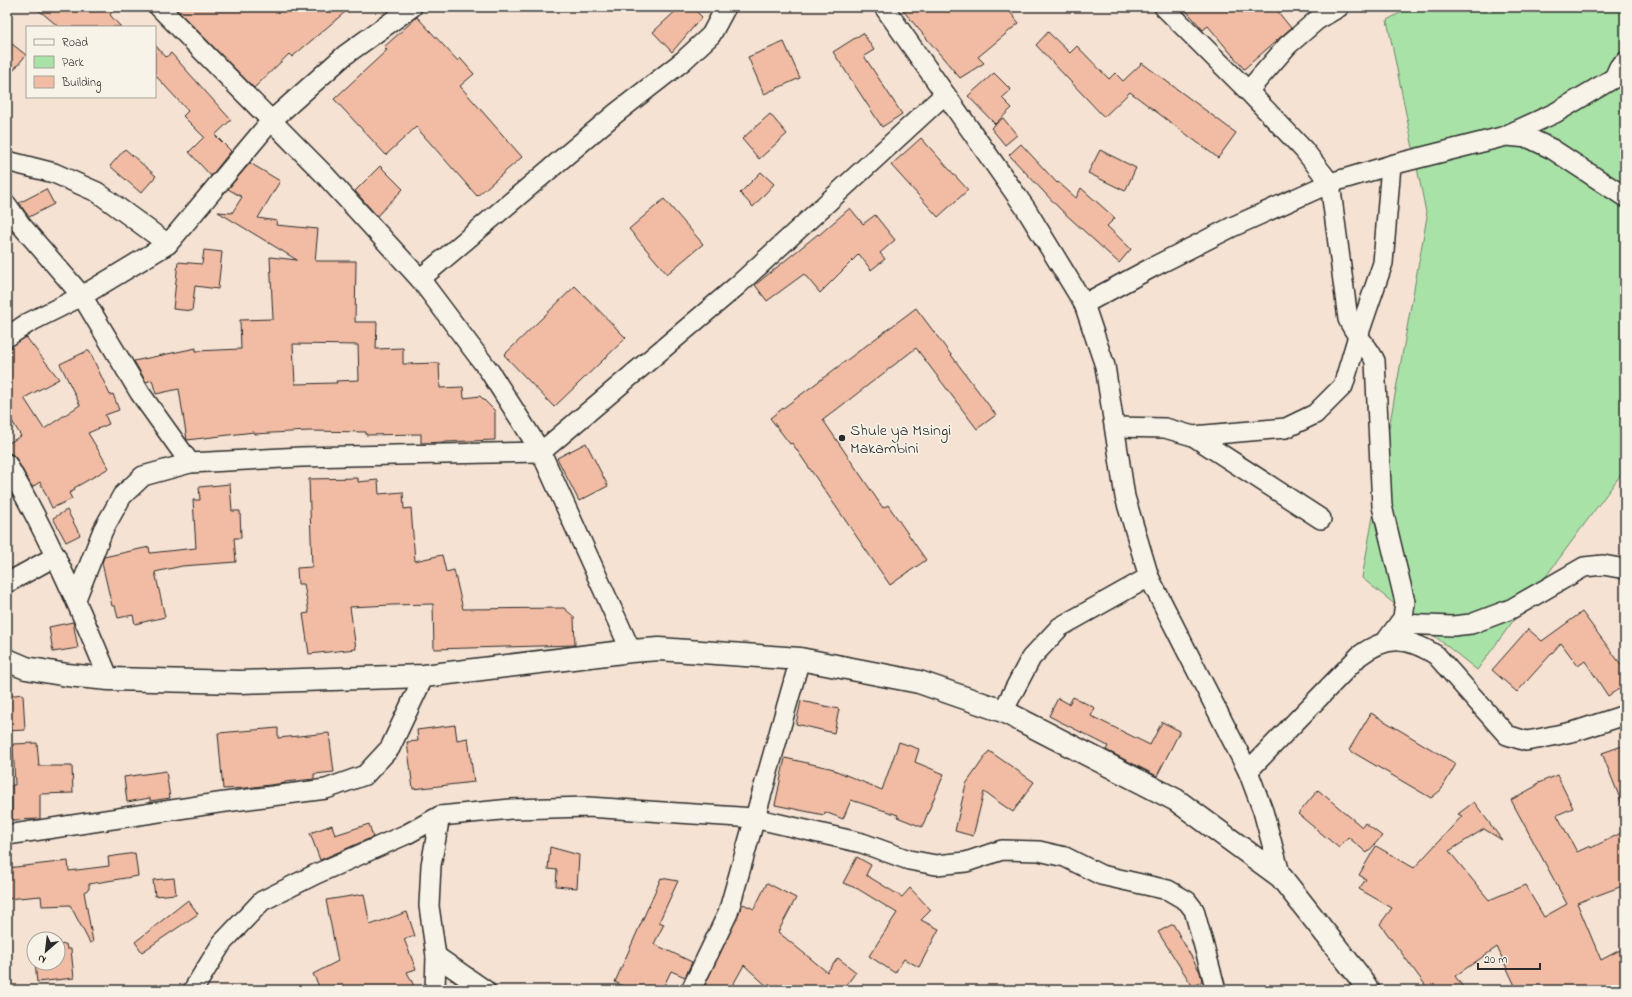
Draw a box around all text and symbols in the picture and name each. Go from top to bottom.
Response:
legend [26,26,156,98]
text: Road [62,34,88,52]
text: Park [62,54,84,72]
text: Building [61,74,101,93]
place label: Shule ya Msingi Makambini [850,419,951,461]
marker: Shule ya Msingi Makambini [837,433,847,443]
north arrow [26,931,66,971]
scale bar [1478,945,1540,971]
text: N [35,950,49,968]
text: 20 m [1484,951,1507,969]

